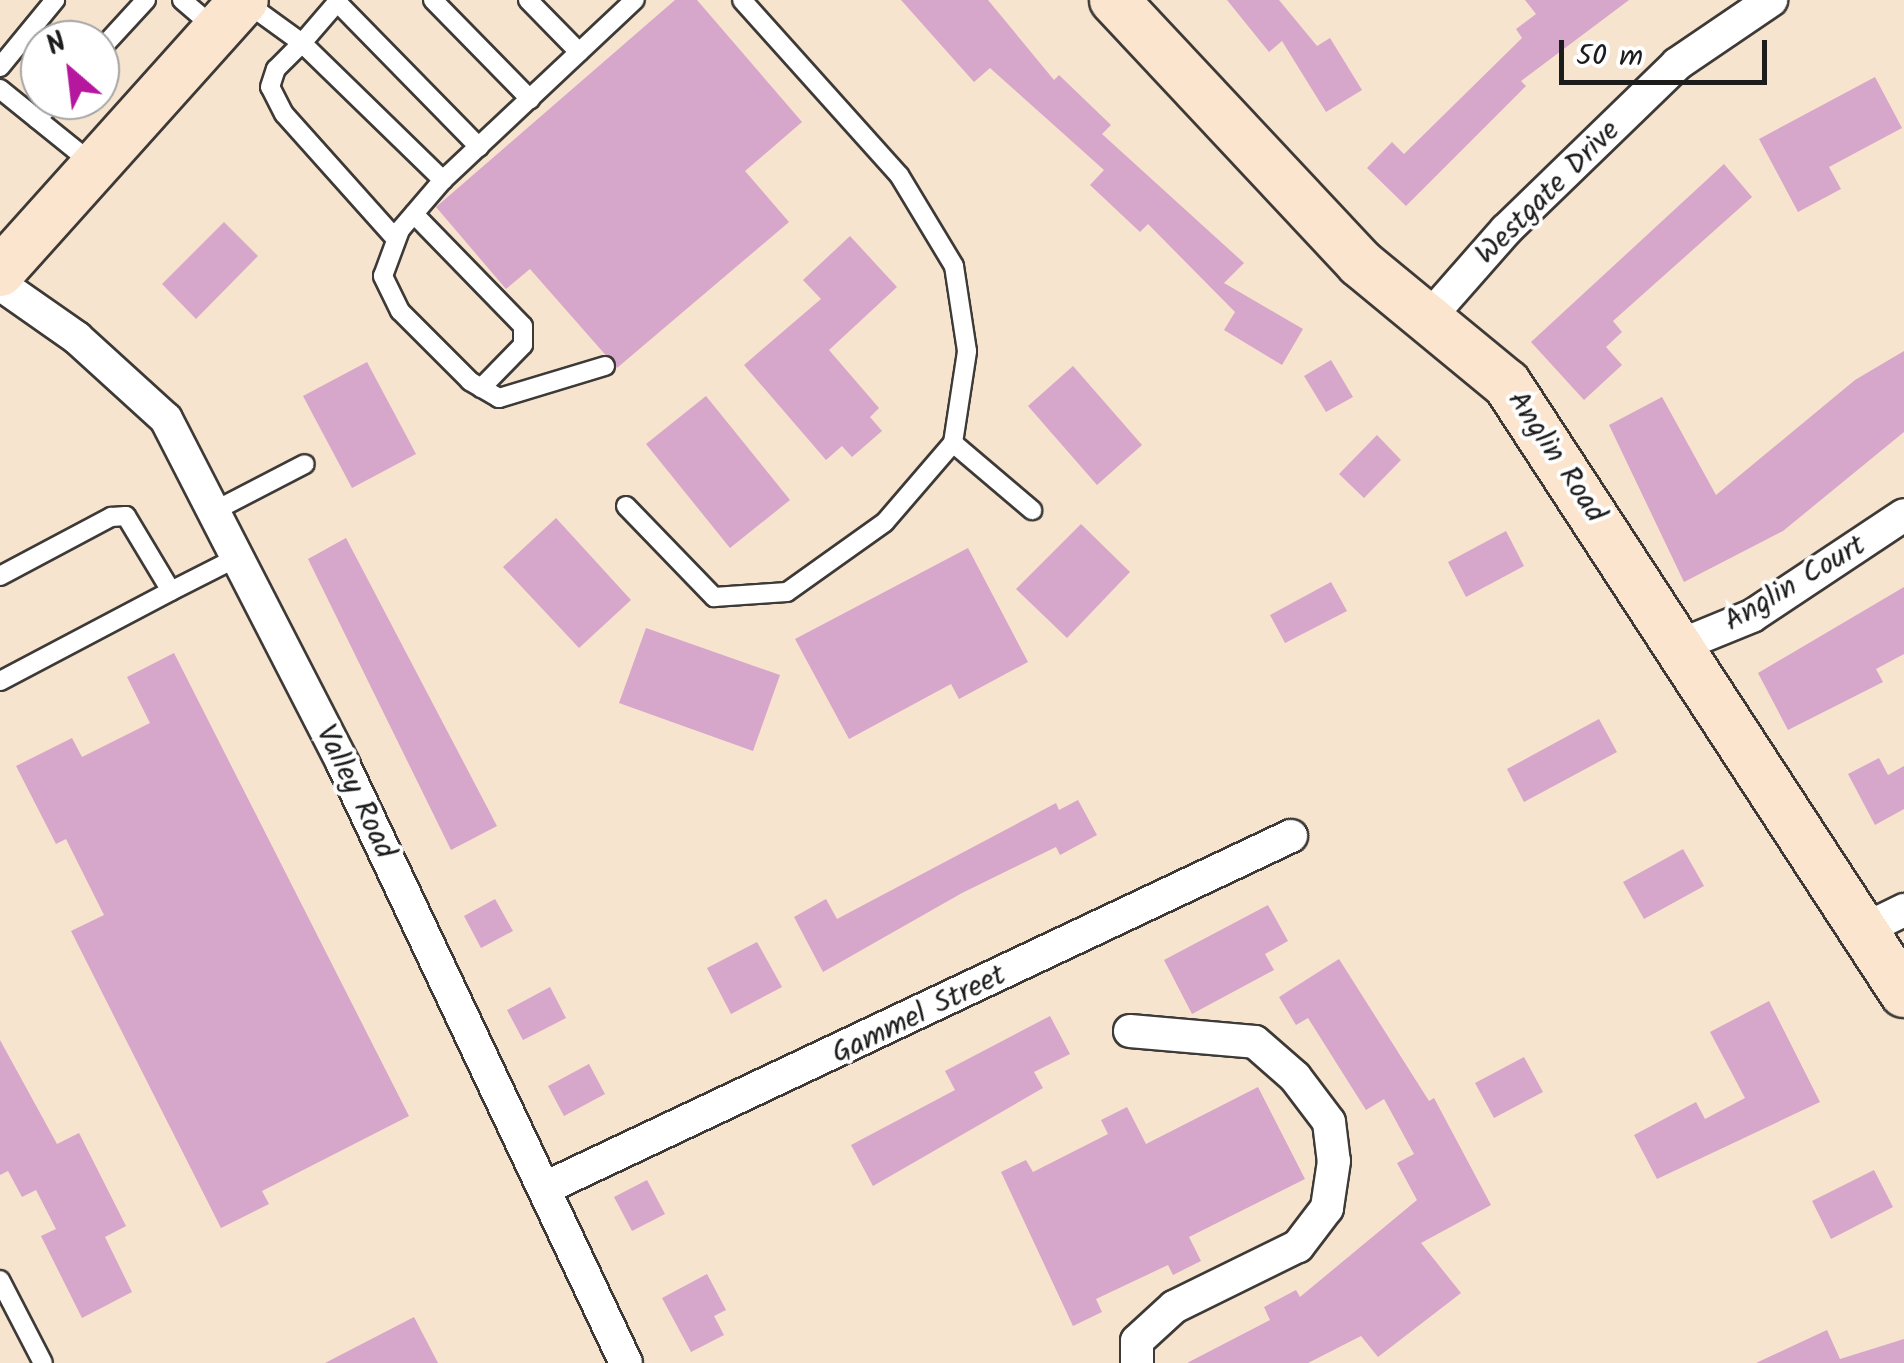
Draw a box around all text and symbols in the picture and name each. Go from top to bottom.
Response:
north arrow [20,20,120,120]
scale bar [1564,20,1772,82]
text: N [38,21,75,69]
text: 50 m [1576,33,1643,81]
street label: Westgate Drive [1468,113,1628,273]
street label: Anglin Road [1499,384,1613,530]
street label: Anglin Court [1718,528,1872,640]
street label: Valley Road [307,719,403,865]
street label: Gammel Street [826,957,1012,1073]

